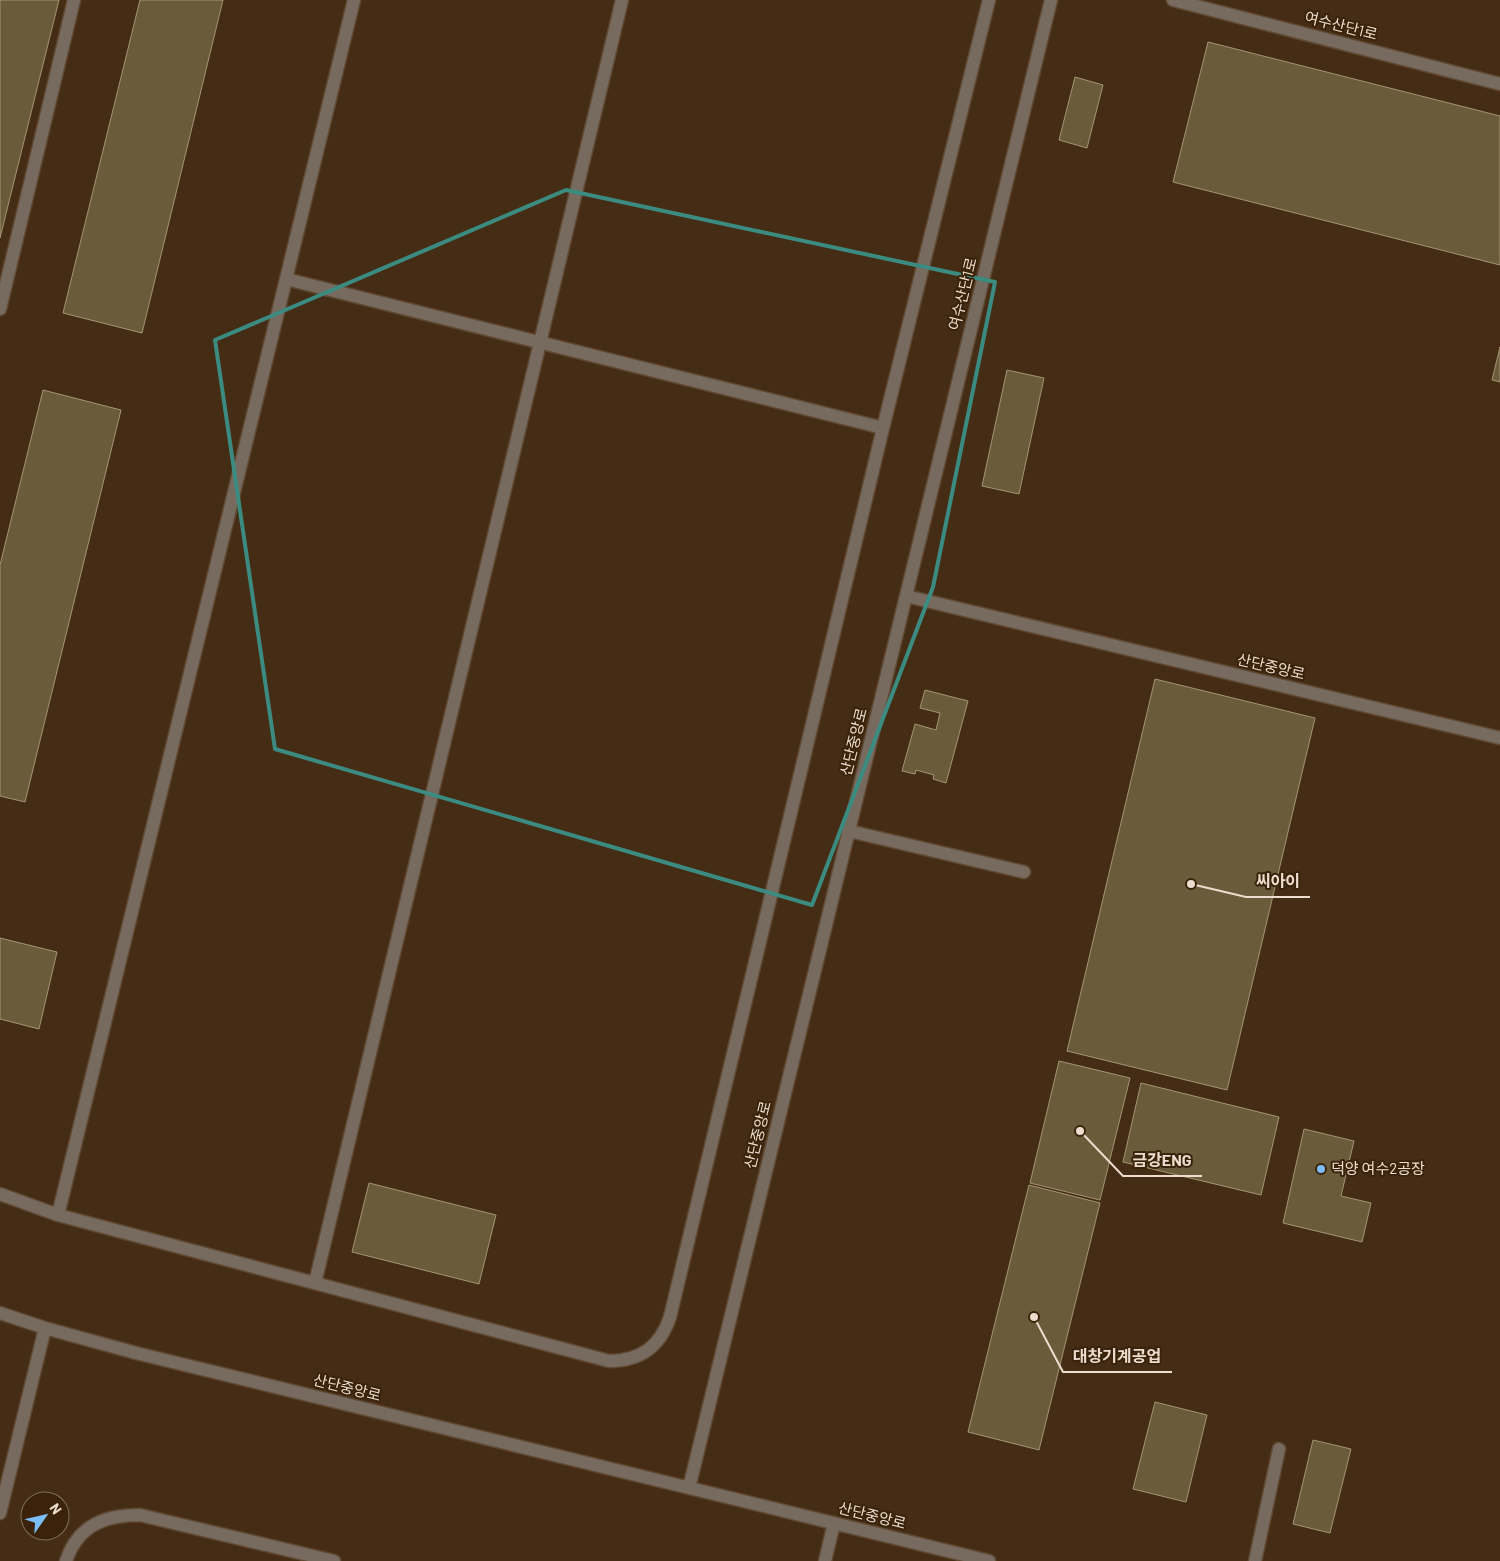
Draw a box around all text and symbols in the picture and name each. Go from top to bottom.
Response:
street label: 여수산단1로 [1303,7,1379,43]
street label: 여수산단1로 [944,256,980,332]
street label: 산단중앙로 [1236,649,1307,683]
street label: 산단중앙로 [836,706,870,777]
callout: 씨아이 [1246,866,1310,897]
text: 씨아이 [1256,871,1300,890]
street label: 산단중앙로 [740,1099,774,1170]
callout: 금강ENG [1123,1145,1202,1176]
text: 금강ENG [1132,1150,1192,1169]
place label: 덕양 여수2공장 [1331,1159,1425,1177]
marker: 덕양 여수2공장 [1315,1163,1327,1175]
callout: 대창기계공업 [1063,1341,1172,1372]
text: 대창기계공업 [1073,1346,1161,1365]
street label: 산단중앙로 [312,1370,383,1404]
north arrow [20,1491,70,1541]
street label: 산단중앙로 [837,1498,908,1532]
text: N [47,1500,66,1517]

